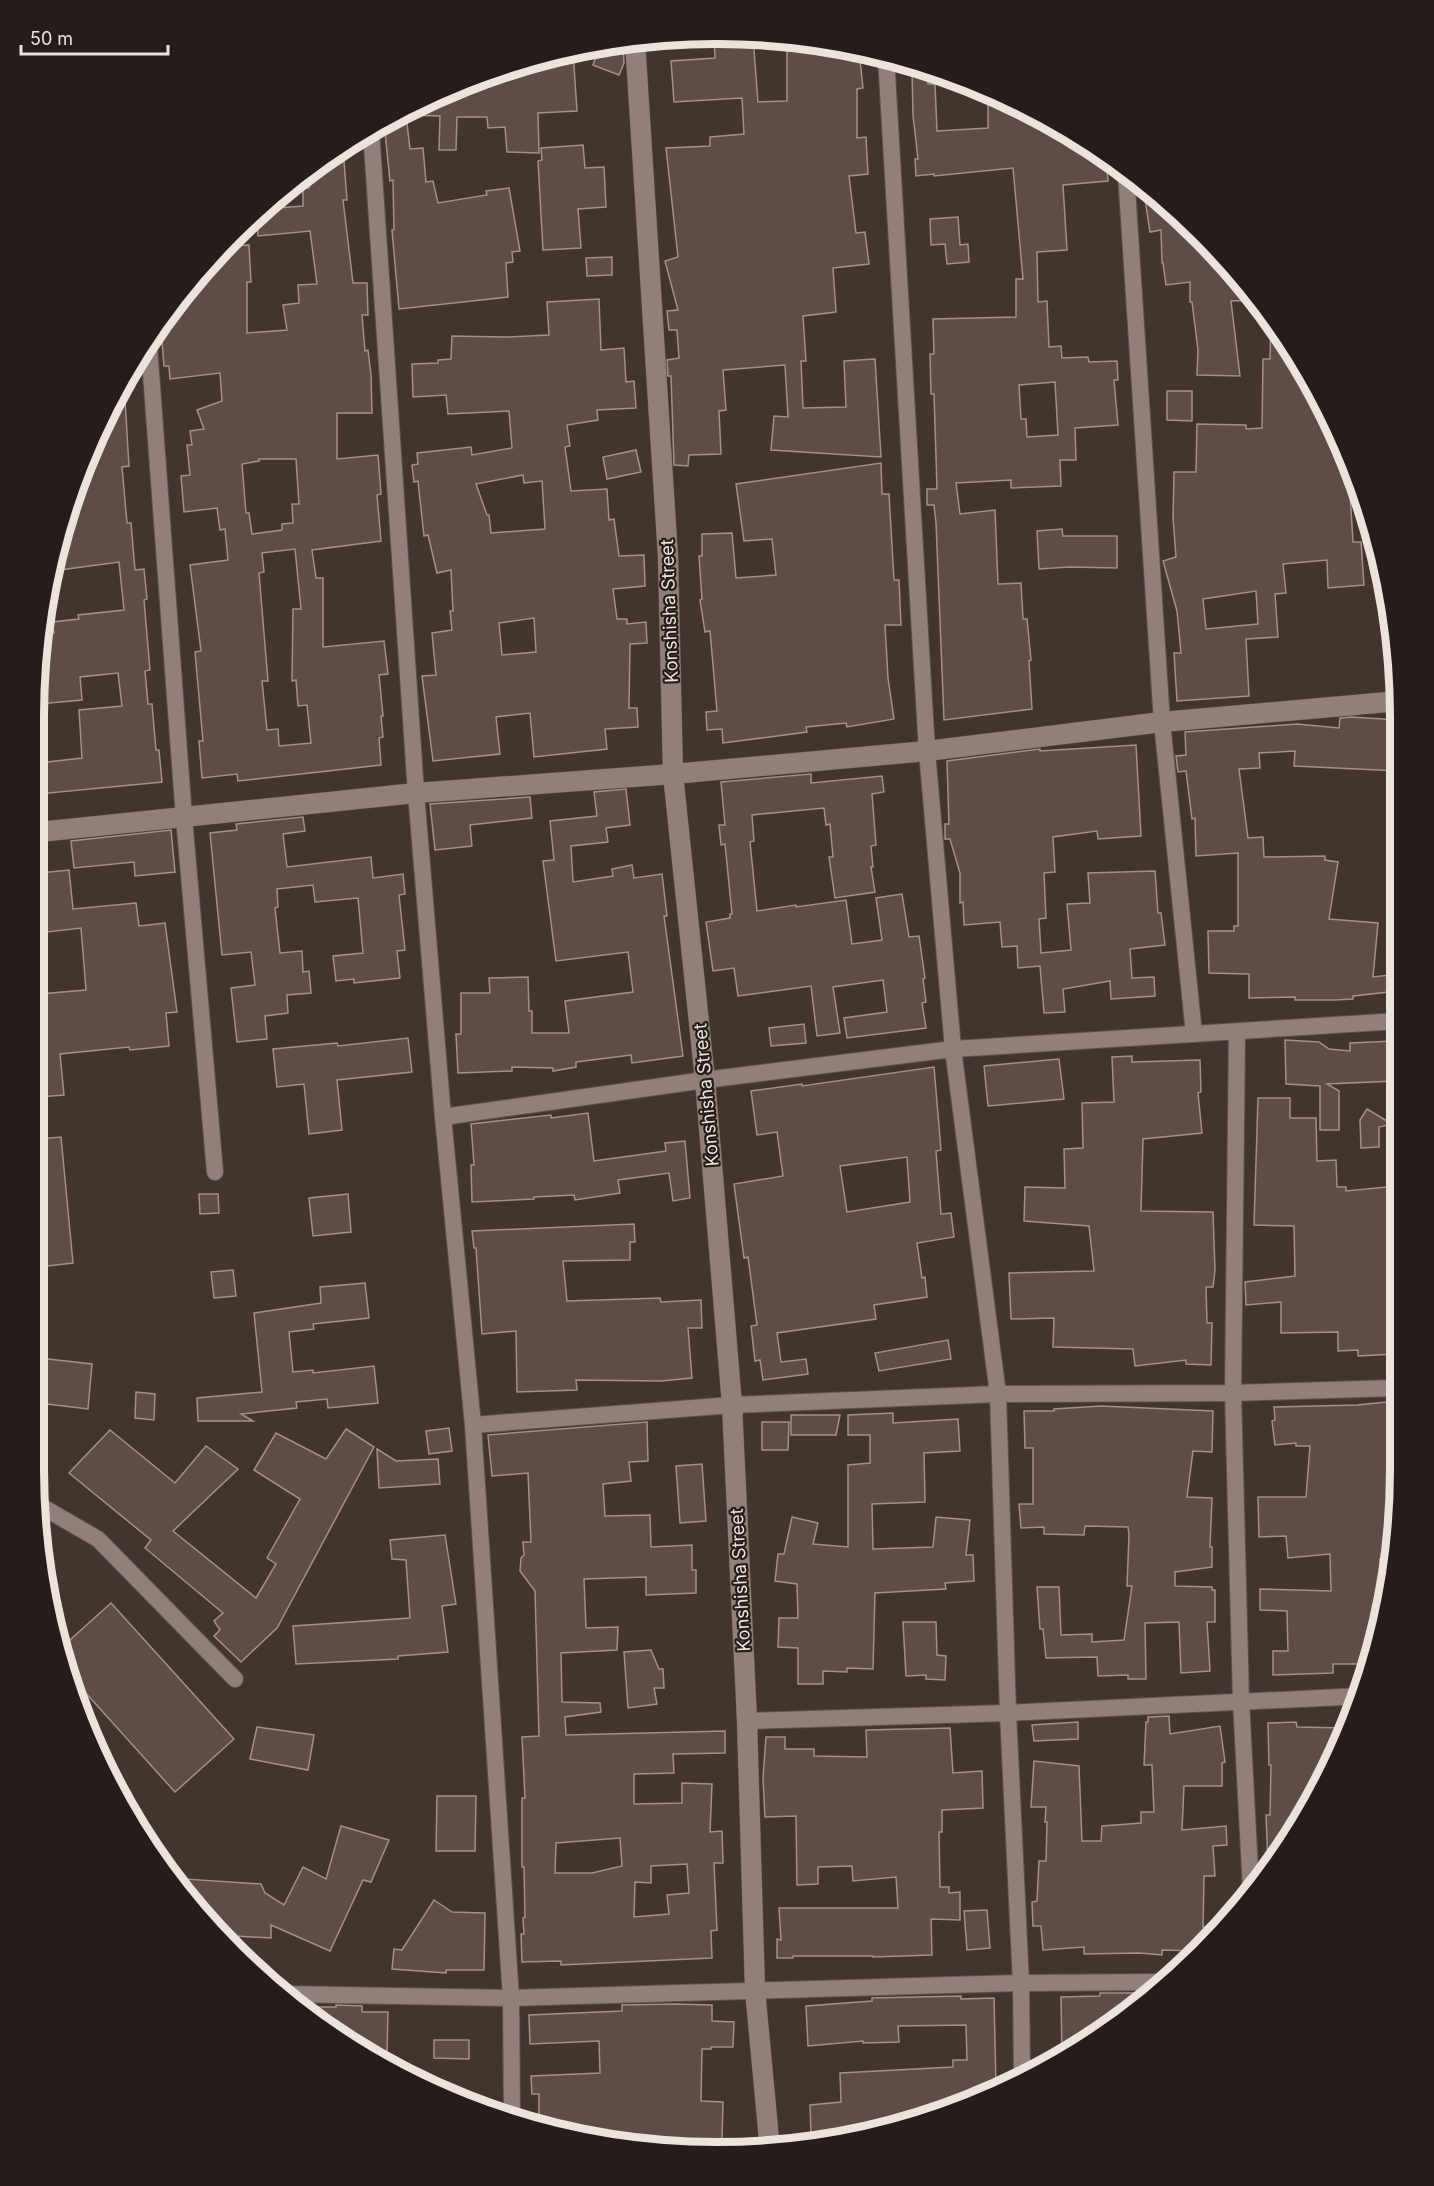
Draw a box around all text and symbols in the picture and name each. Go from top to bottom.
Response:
scale bar [21,18,168,56]
text: 50 m [30,28,73,49]
street label: Konshisha Street [656,539,682,683]
street label: Konshisha Street [689,1023,723,1167]
street label: Konshisha Street [726,1508,754,1652]

